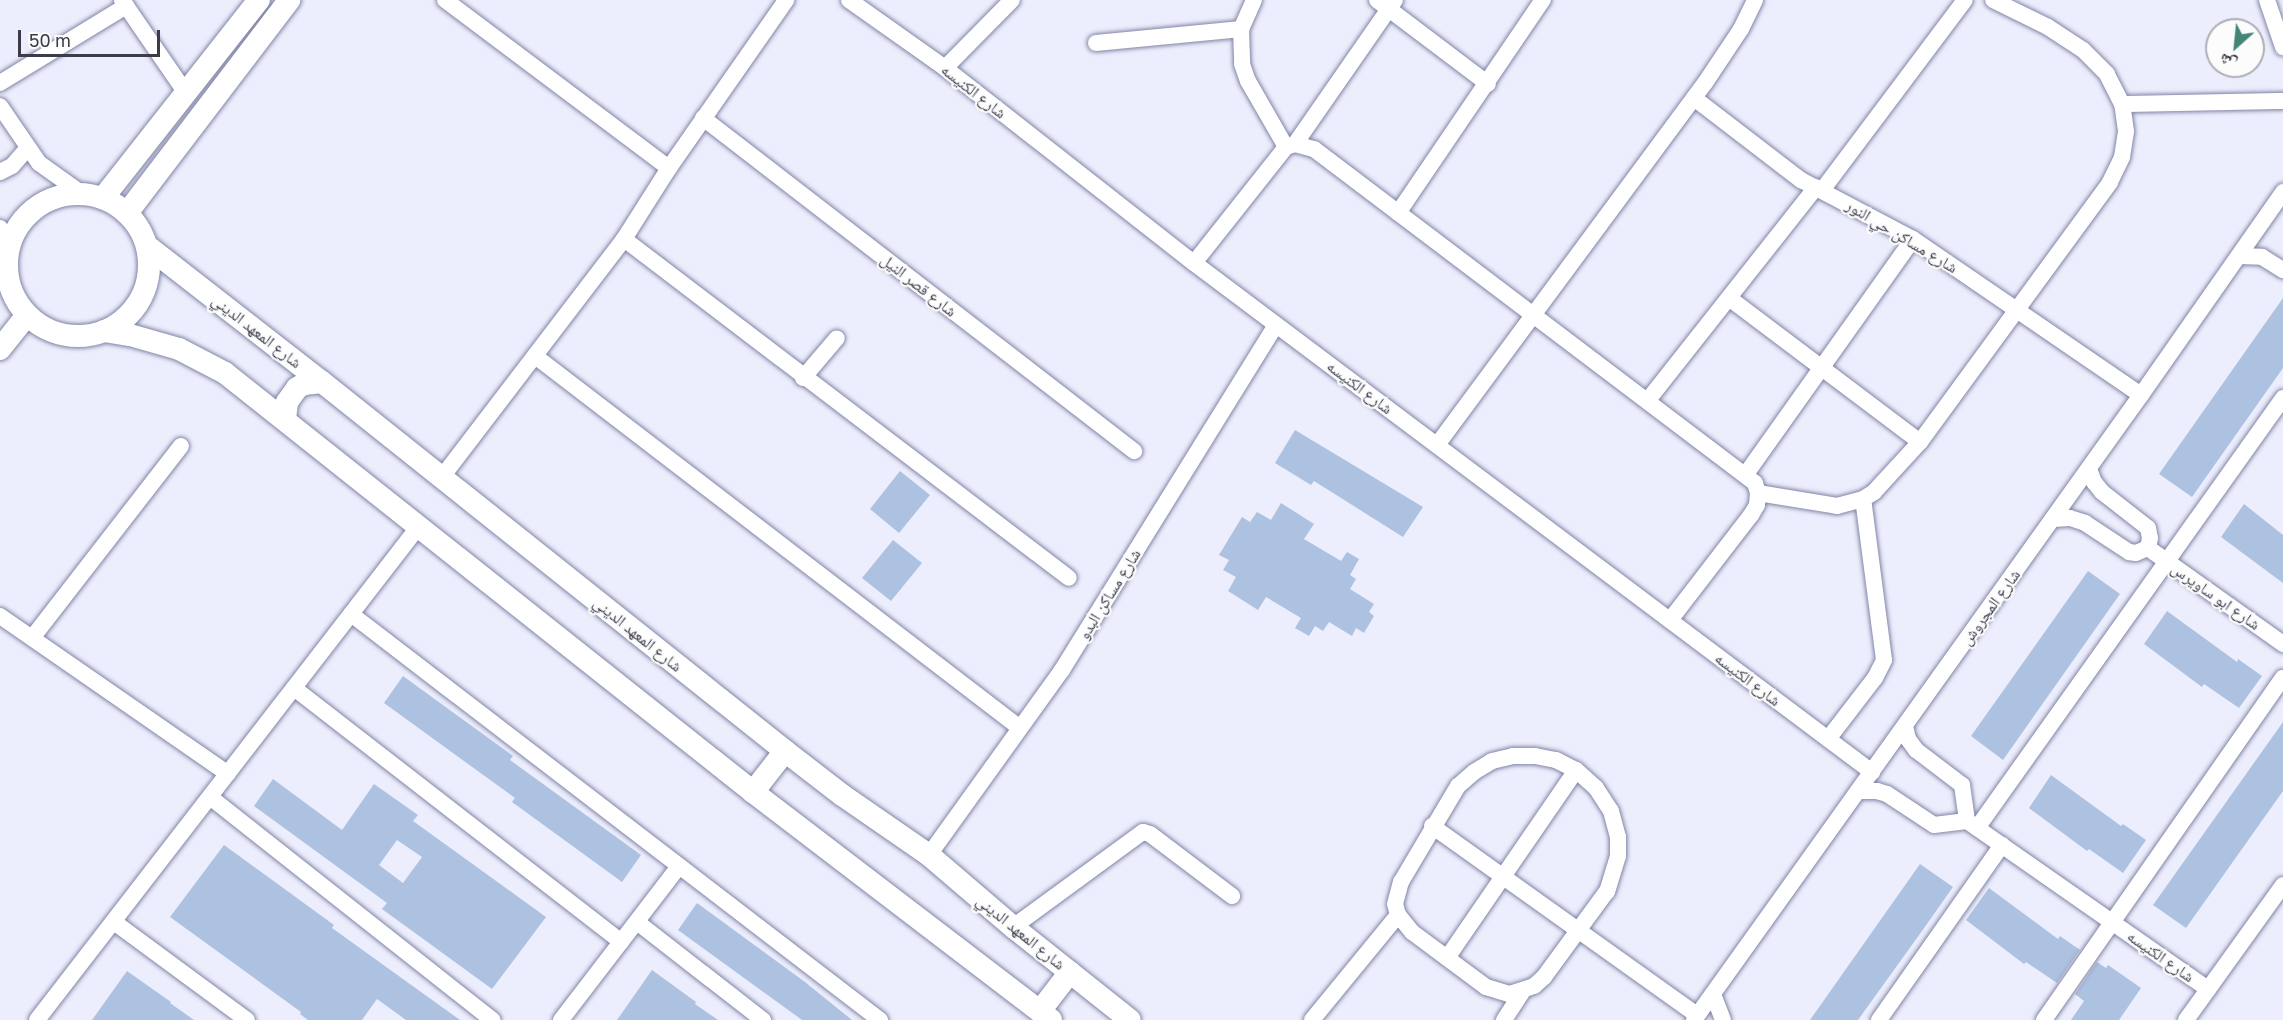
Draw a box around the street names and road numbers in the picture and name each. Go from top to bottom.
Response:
street label: شارع الكنيسه [938,60,1010,122]
street label: شارع مساكن حي النور [1843,195,1961,277]
street label: شارع قصر النيل [877,249,961,321]
street label: شارع المعهد الديني [208,290,306,372]
street label: شارع الكنيسه [1323,356,1397,418]
street label: شارع مساكن البدو [1073,545,1145,643]
street label: شارع ابو ساويرس [2168,558,2264,634]
street label: شارع المجروش [1956,565,2024,649]
street label: شارع المعهد الديني [590,592,686,676]
street label: شارع الكنيسه [1711,648,1785,710]
street label: شارع المعهد الديني [973,890,1069,974]
street label: شارع الكنيسه [2124,926,2198,986]

